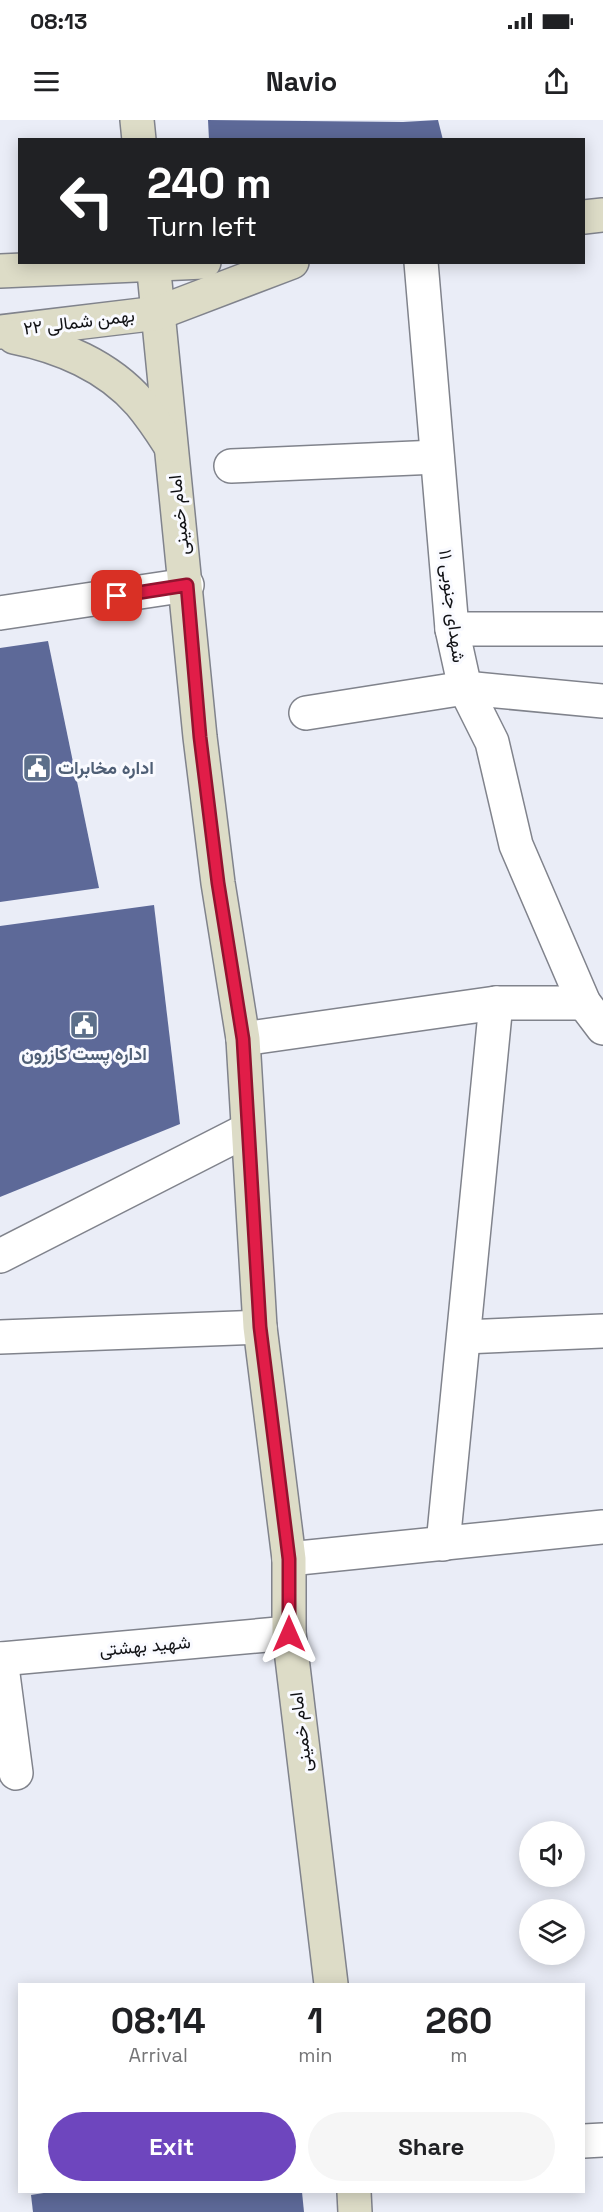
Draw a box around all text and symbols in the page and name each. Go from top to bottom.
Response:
text: 08:13 [30,7,87,35]
text: Navio [266,64,337,99]
icon: menu [30,65,63,98]
icon: share [540,65,573,98]
text: 240 m [147,157,272,210]
icon: left [48,162,126,240]
text: Turn left [147,209,257,244]
street label: ۲۲ بهمن شمالی [22,303,136,340]
street label: امام خمینی [163,474,195,556]
street label: ۱۱ شهدای جنوبی [434,548,471,664]
pin [91,570,142,621]
icon: arrive [100,579,133,612]
public building icon: اداره مخابرات [21,752,53,784]
place label: اداره مخابرات [58,756,154,779]
public building icon: اداره پست کازرون [68,1009,100,1041]
place label: اداره پست کازرون [21,1042,147,1066]
position arrow [257,1602,321,1666]
street label: شهید بهشتی [98,1630,192,1661]
street label: امام خمینی [284,1691,318,1773]
map controls [519,1821,585,1965]
button: sound [519,1821,585,1887]
button: layers [519,1899,585,1965]
text: 08:14 [111,1998,206,2044]
text: 1 [307,1998,324,2044]
text: 260 [425,1998,492,2044]
text: Arrival [128,2042,188,2068]
text: min [298,2042,333,2068]
text: m [450,2042,467,2068]
button: Exit [48,2112,296,2181]
button: Share [308,2112,555,2181]

